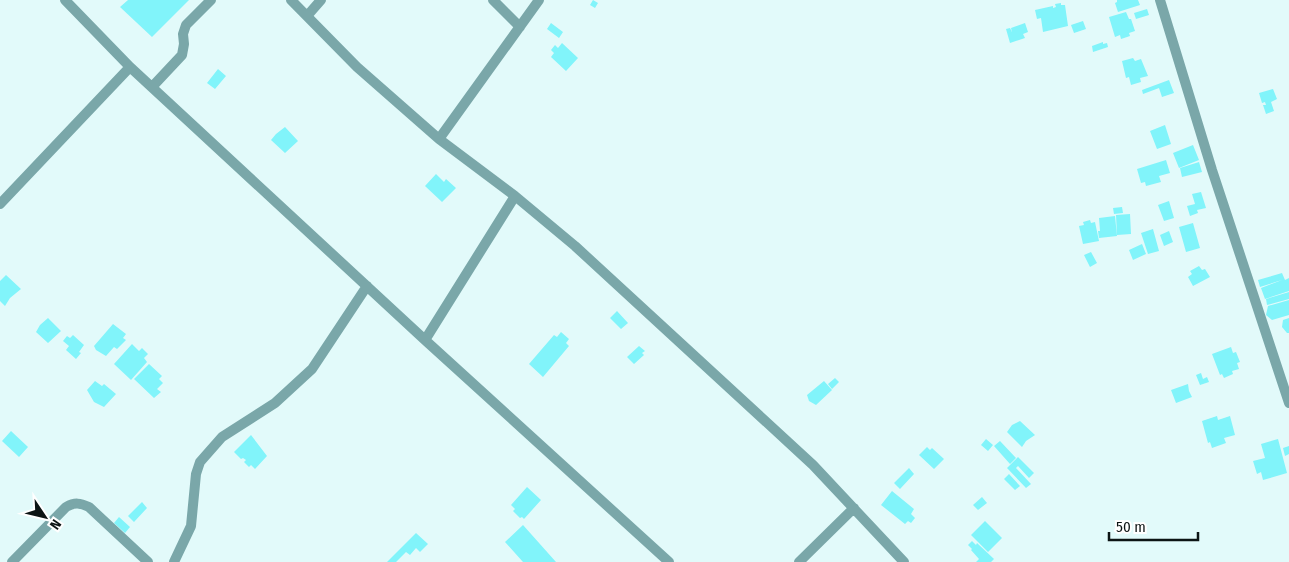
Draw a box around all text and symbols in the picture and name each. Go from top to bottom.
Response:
north arrow [20,492,70,542]
scale bar [1109,510,1198,542]
text: N [46,516,65,532]
text: 50 m [1116,518,1146,536]

